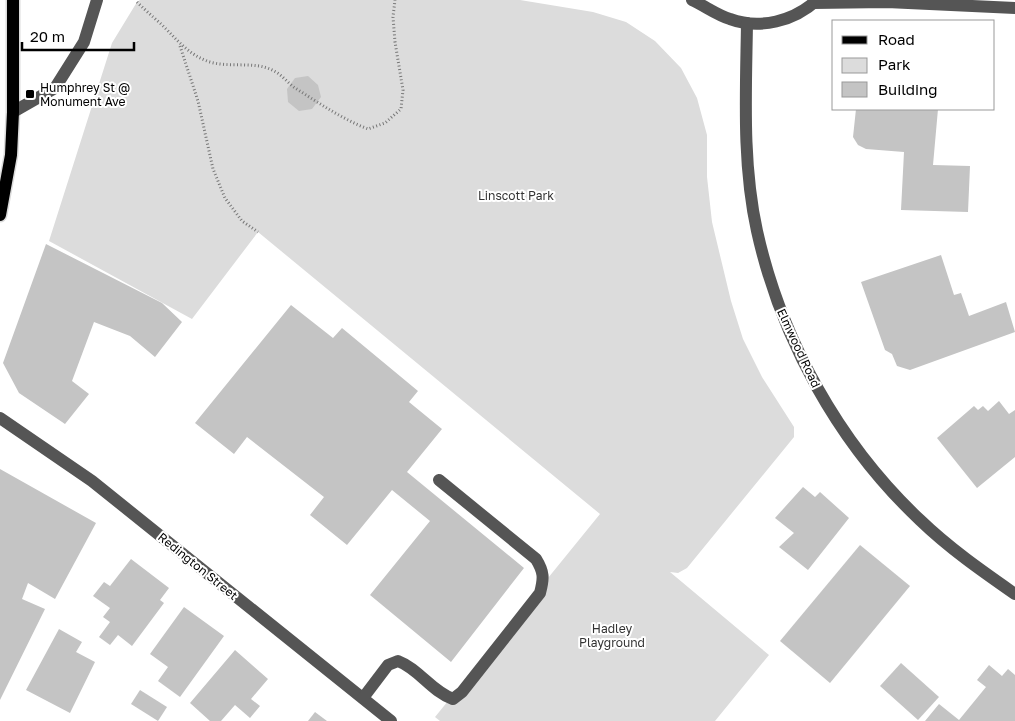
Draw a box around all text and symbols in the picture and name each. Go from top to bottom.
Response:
scale bar [22,20,135,52]
legend [832,20,995,110]
text: 20 m [30,27,65,45]
text: Road [878,30,915,48]
text: Park [878,55,911,73]
place label: Humphrey St @ Monument Ave [40,80,130,109]
text: Building [878,80,938,98]
marker: Humphrey St @ Monument Ave [24,88,36,100]
park label: Linscott Park [478,188,554,203]
street label: Elmwood Road [774,306,824,390]
street label: Redington Street [155,529,241,603]
park label: Hadley Playground [579,621,645,650]

